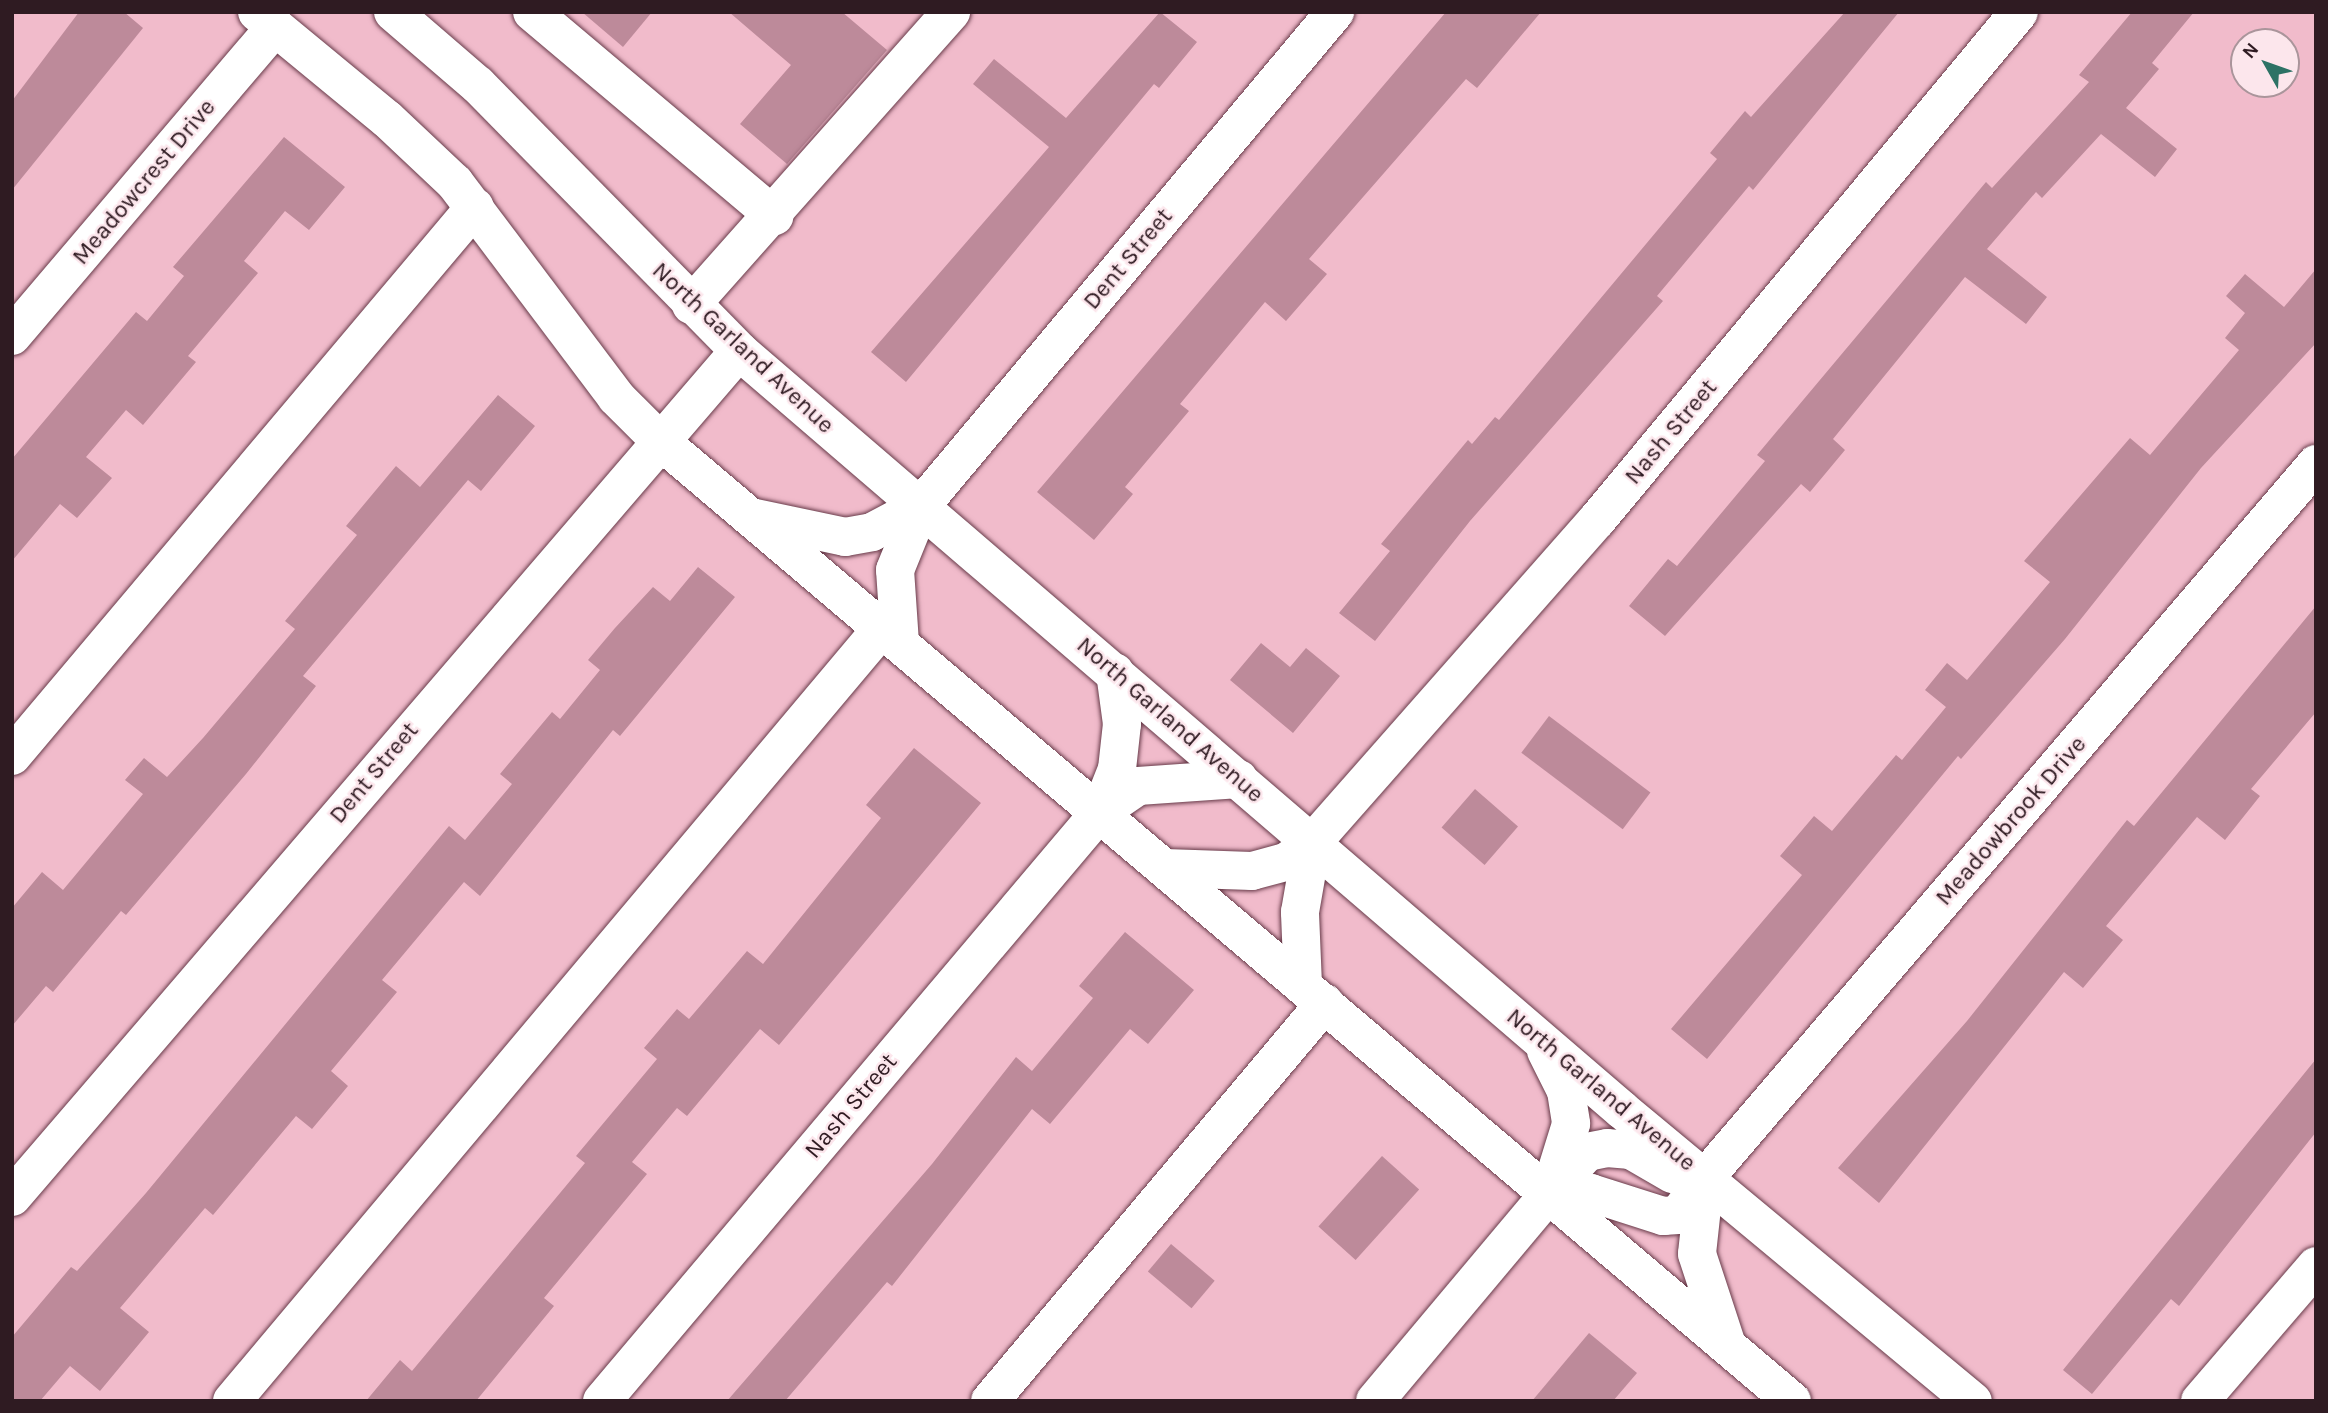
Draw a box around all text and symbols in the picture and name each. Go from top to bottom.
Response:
north arrow [2230,28,2300,98]
text: N [2238,38,2263,63]
street label: Meadowcrest Drive [66,93,222,271]
street label: Dent Street [1077,203,1179,315]
street label: North Garland Avenue [646,256,840,440]
street label: Nash Street [1619,374,1723,490]
street label: North Garland Avenue [1071,631,1269,809]
street label: Dent Street [323,717,425,829]
street label: Meadowbrook Drive [1930,730,2092,912]
street label: North Garland Avenue [1501,1002,1701,1178]
street label: Nash Street [799,1048,903,1164]

